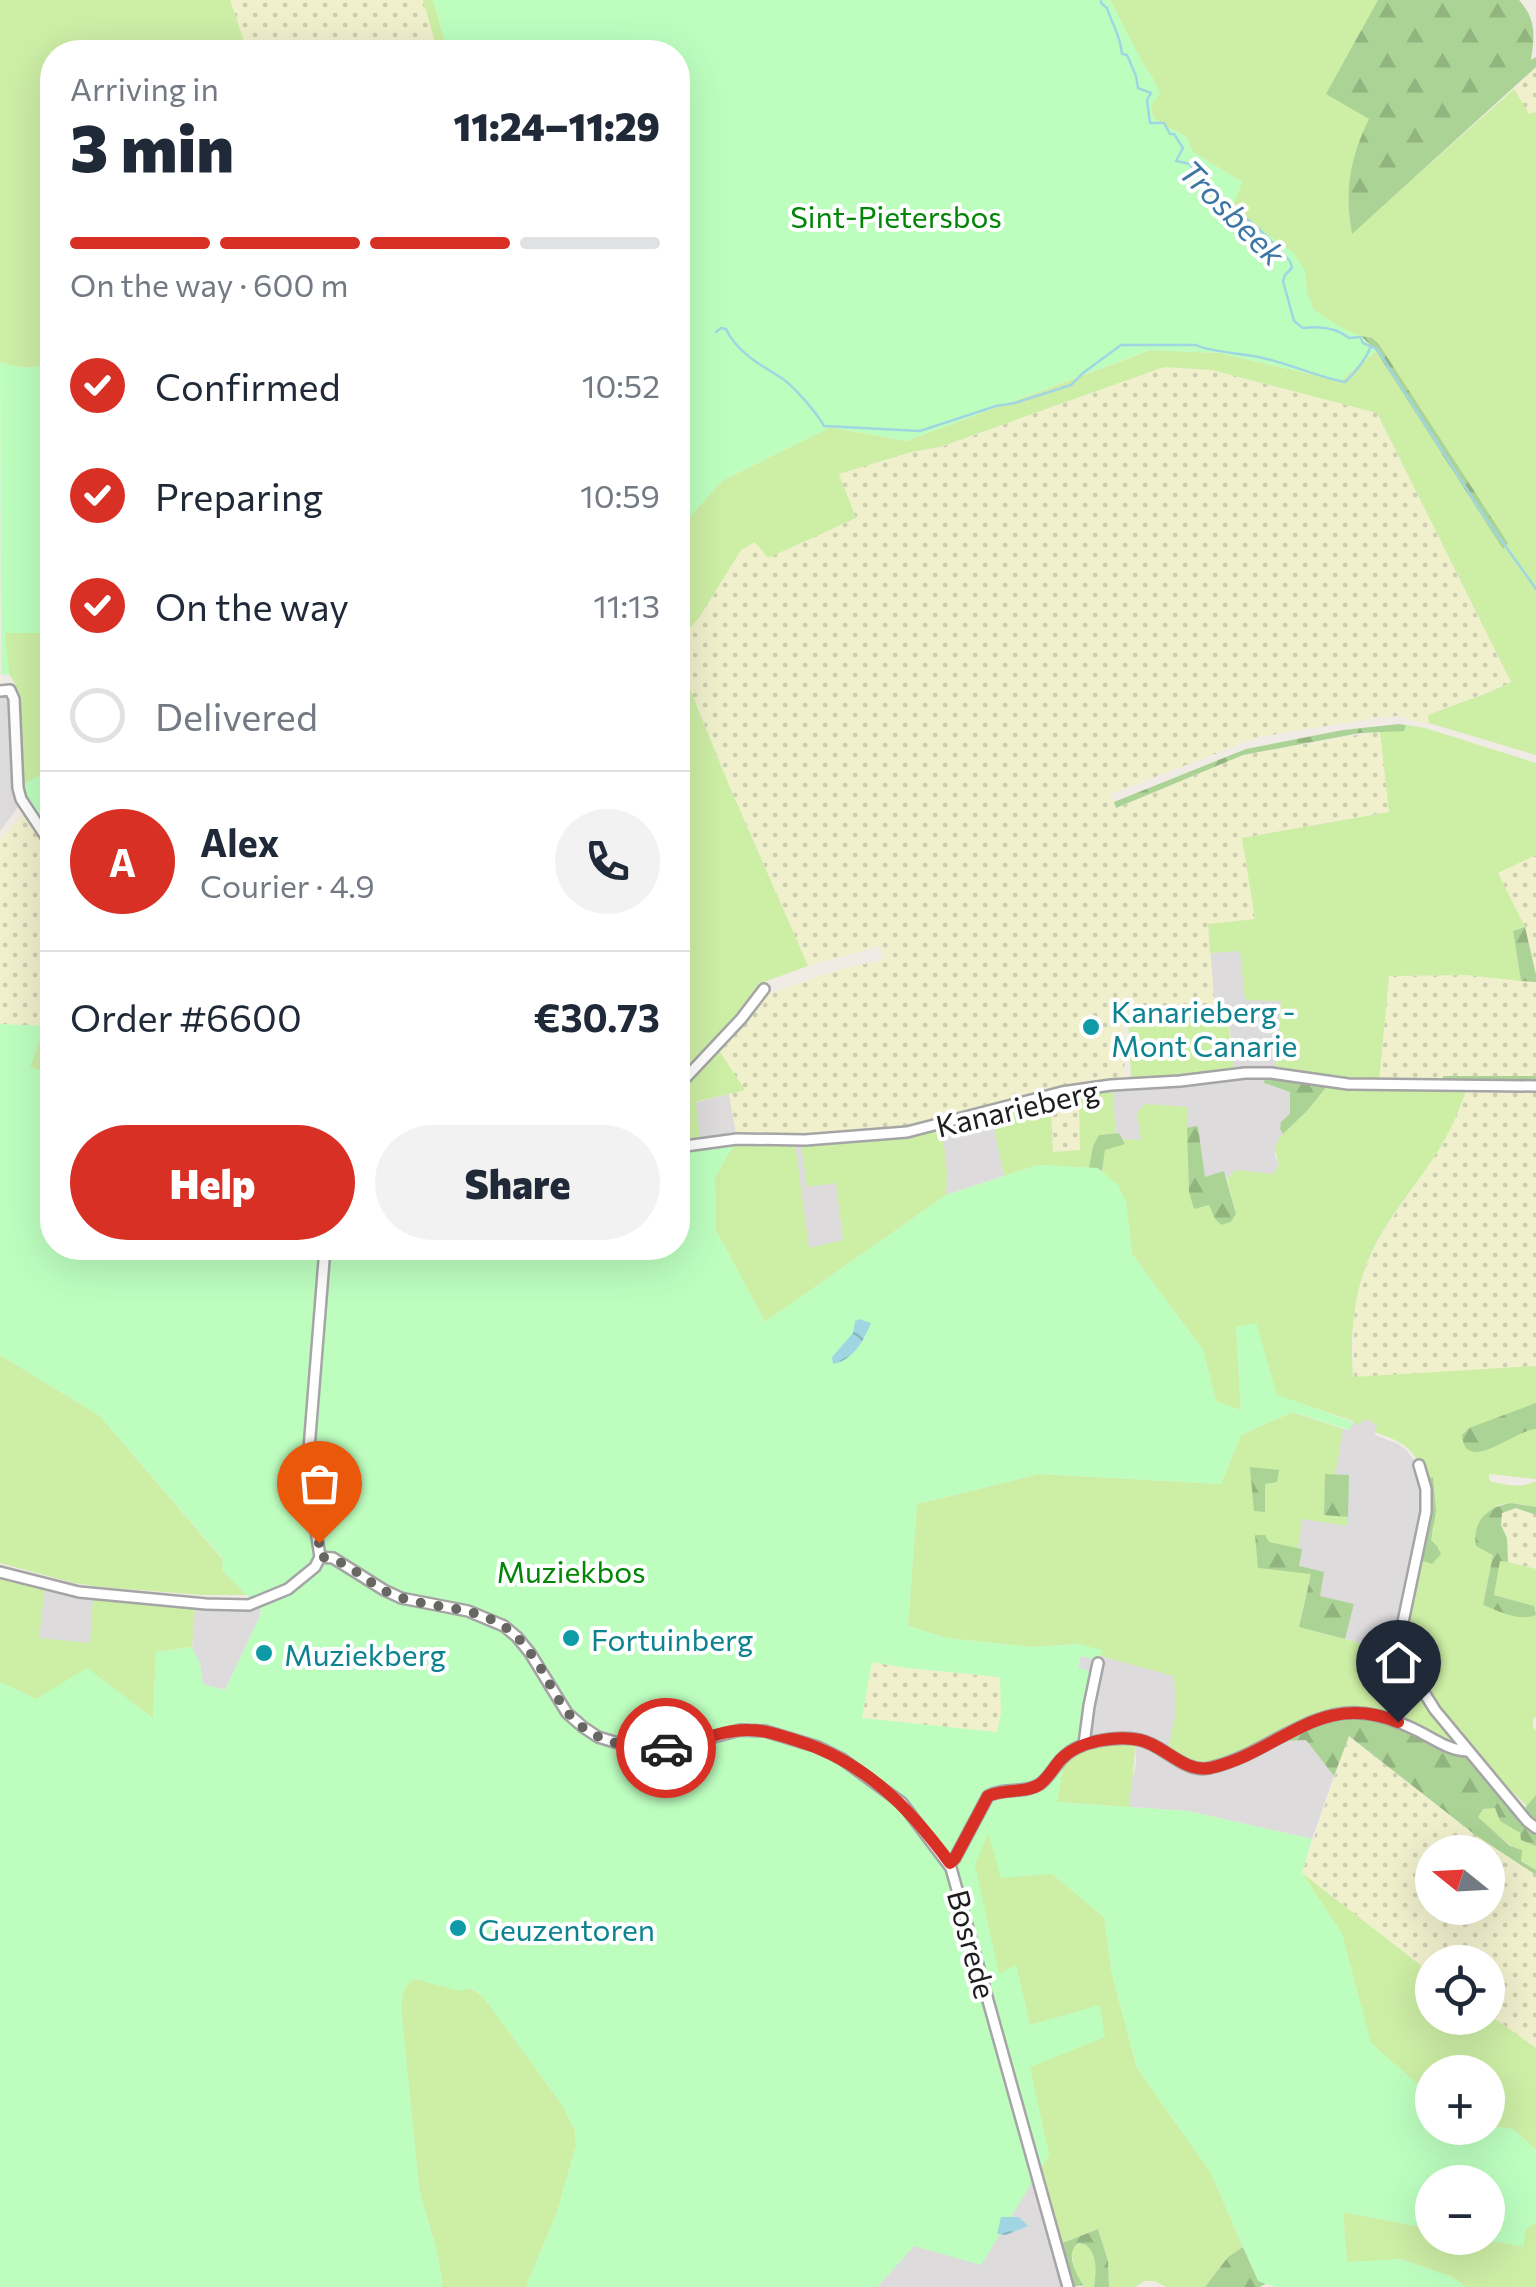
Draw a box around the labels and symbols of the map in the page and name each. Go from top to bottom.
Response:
water label: Trosbeek [1172,151,1295,274]
park label: Sint-Pietersbos [790,197,1002,234]
place label: Kanarieberg - Mont Canarie [1111,992,1297,1063]
marker: Kanarieberg - Mont Canarie [1080,1016,1102,1038]
street label: Kanarieberg [932,1070,1102,1144]
pin [277,1441,362,1544]
park label: Muziekbos [496,1552,646,1589]
place label: Fortuinberg [591,1620,753,1657]
pin [1356,1620,1441,1723]
marker: Fortuinberg [560,1627,582,1649]
place label: Muziekberg [284,1635,446,1672]
marker: Muziekberg [253,1642,275,1664]
courier [616,1698,716,1798]
north arrow [1415,1835,1505,1925]
street label: Bosrede [941,1886,1005,2002]
place label: Geuzentoren [478,1910,655,1947]
marker: Geuzentoren [447,1917,469,1939]

